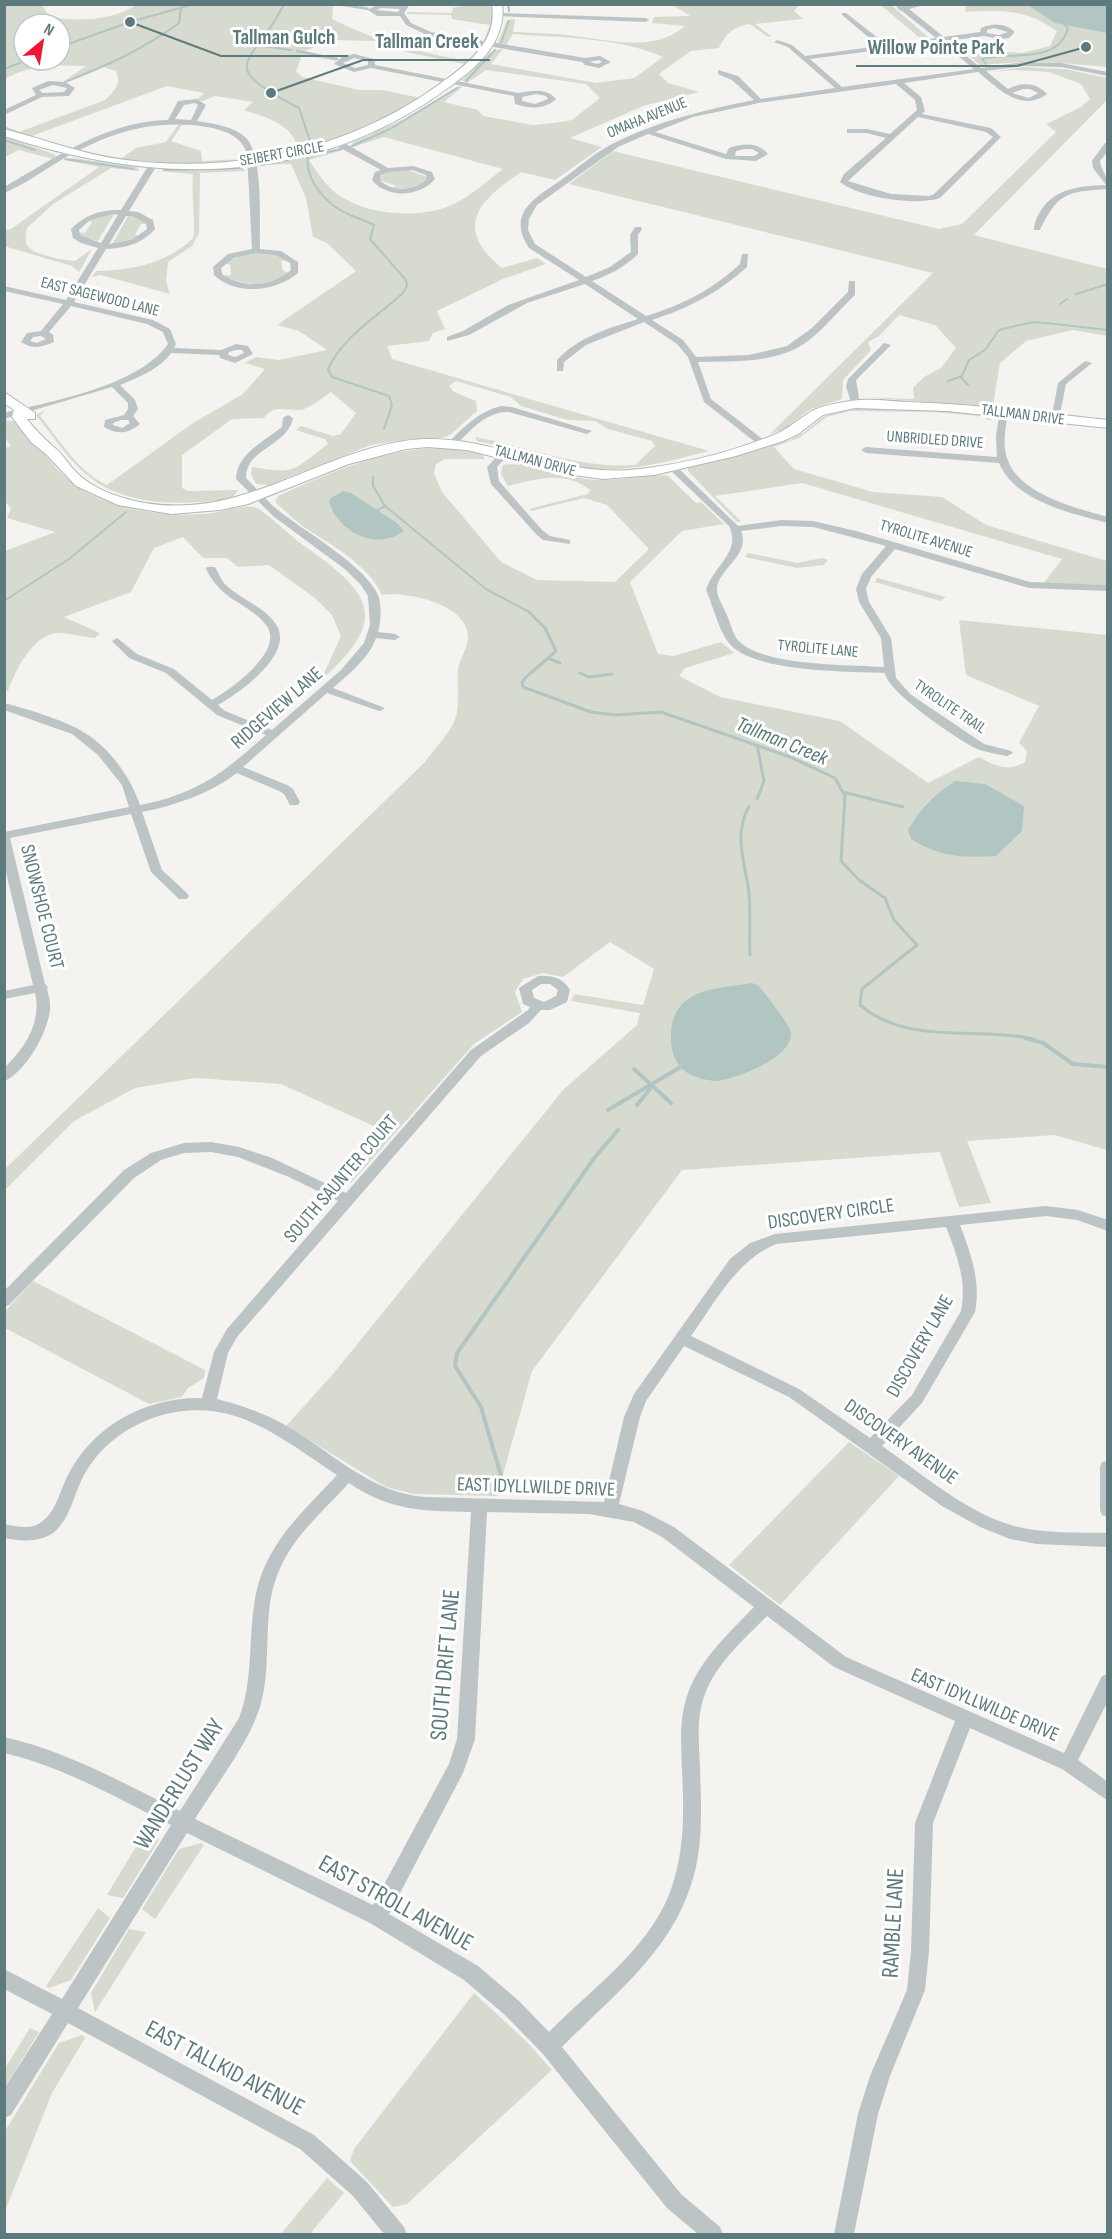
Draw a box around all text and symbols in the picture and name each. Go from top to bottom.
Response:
north arrow [12,12,72,72]
callout: Tallman Gulch [221,17,348,56]
text: N [40,20,57,41]
callout: Tallman Creek [363,21,490,60]
text: Tallman Gulch [233,25,335,50]
callout: Willow Pointe Park [856,27,1017,66]
text: Tallman Creek [375,29,479,54]
text: Willow Pointe Park [867,35,1005,60]
street label: OMAHA AVENUE [604,93,690,143]
street label: SEIBERT CIRCLE [238,137,326,171]
street label: EAST SAGEWOOD LANE [39,273,161,321]
street label: TALLMAN DRIVE [980,400,1066,430]
street label: UNBRIDLED DRIVE [886,427,984,453]
street label: TALLMAN DRIVE [492,441,578,481]
street label: TYROLITE AVENUE [877,516,975,562]
street label: TYROLITE LANE [777,636,859,662]
street label: RIDGEVIEW LANE [226,662,328,754]
street label: TYROLITE TRAIL [910,676,990,738]
water label: Tallman Creek [733,711,833,771]
street label: SNOWSHOE COURT [15,842,69,972]
street label: SOUTH SAUNTER COURT [279,1110,403,1248]
street label: DISCOVERY CIRCLE [766,1193,896,1235]
street label: DISCOVERY LANE [881,1291,959,1401]
street label: DISCOVERY AVENUE [840,1394,962,1490]
street label: EAST IDYLLWILDE DRIVE [456,1472,616,1502]
street label: SOUTH DRIFT LANE [424,1588,466,1742]
street label: EAST IDYLLWILDE DRIVE [907,1663,1063,1747]
street label: WANDERLUST WAY [127,1713,231,1855]
street label: EAST STROLL AVENUE [314,1849,478,1957]
street label: RAMBLE LANE [876,1867,910,1979]
street label: EAST TALLKID AVENUE [141,2014,309,2122]

